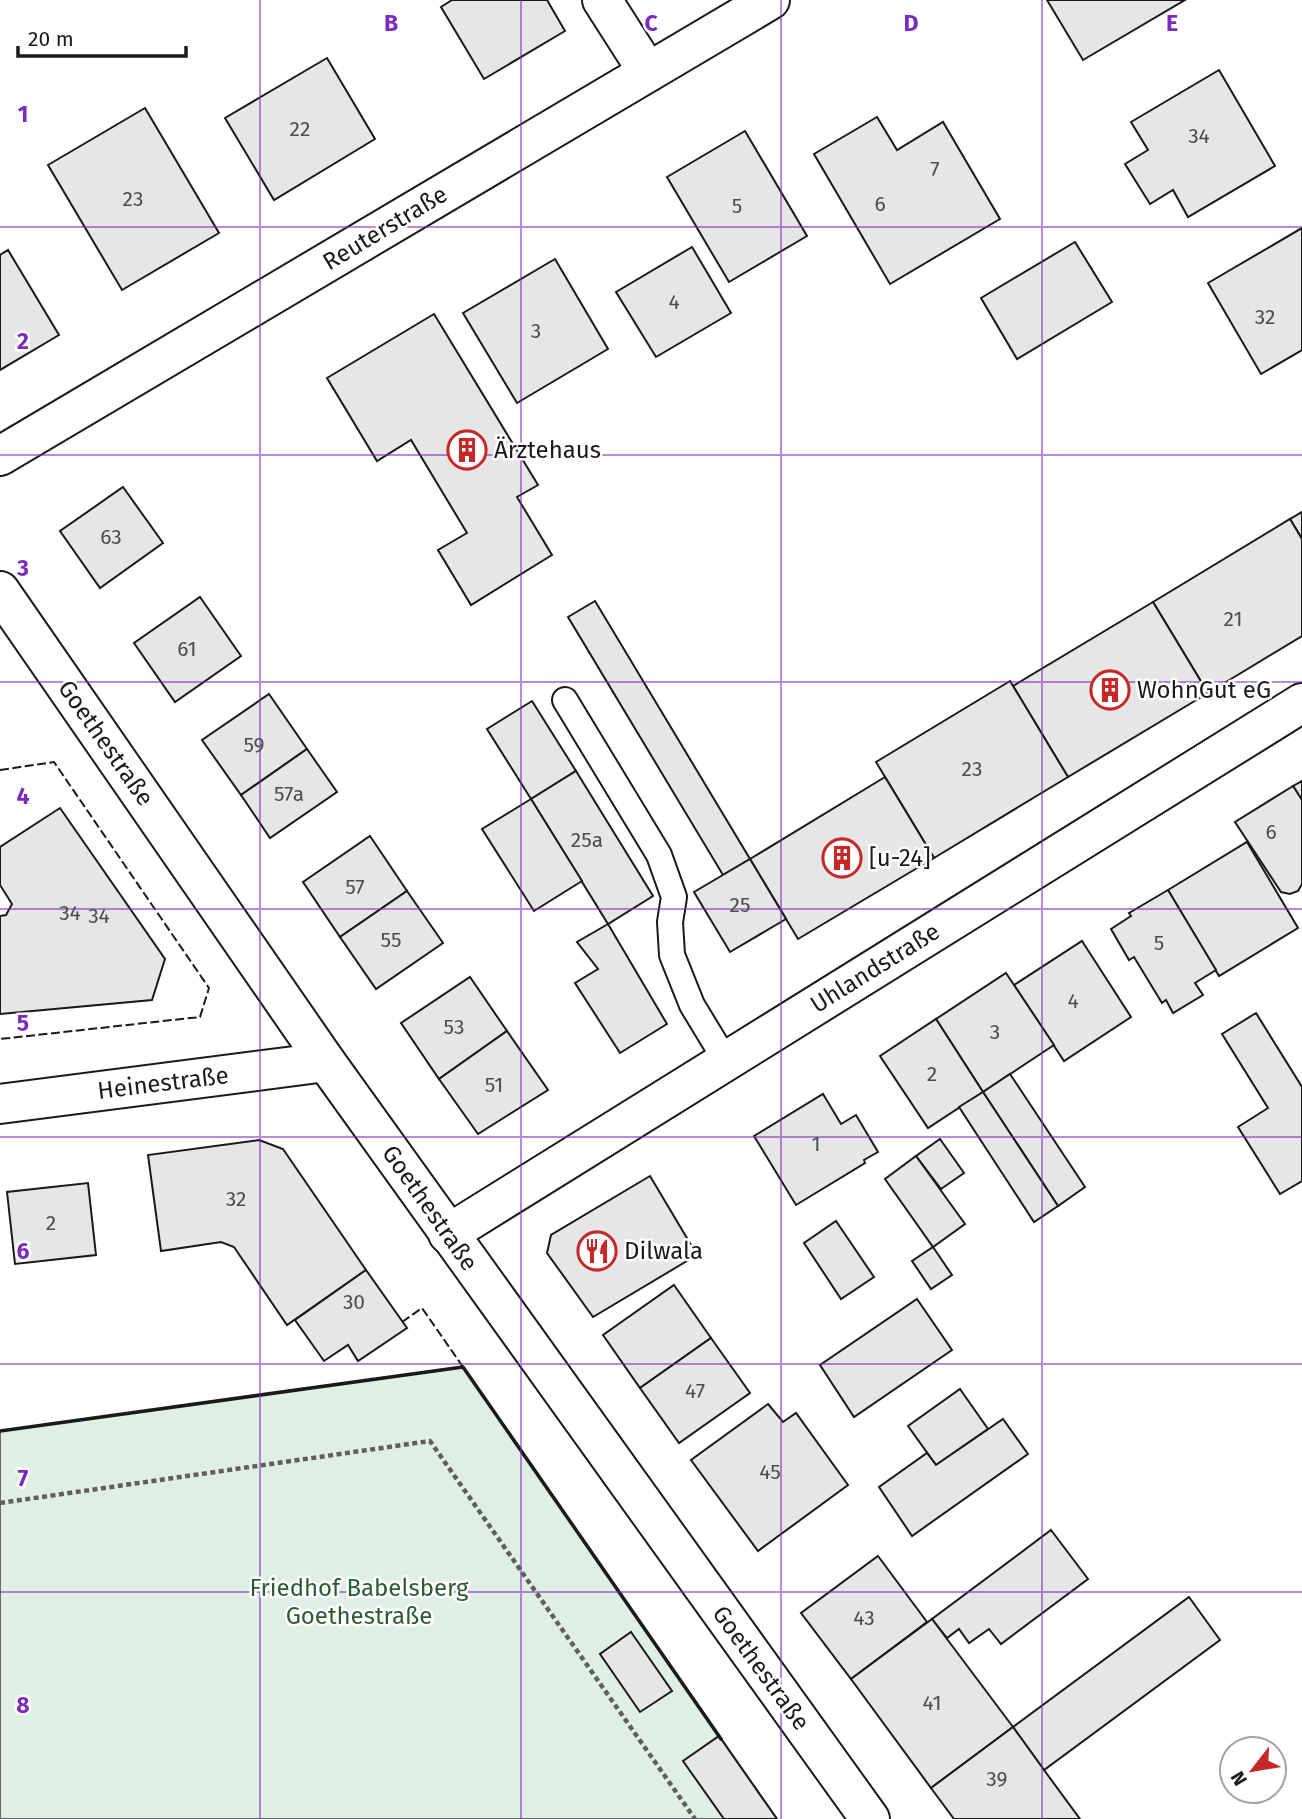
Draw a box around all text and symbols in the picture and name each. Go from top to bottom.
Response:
text: B [384,9,398,37]
text: C [644,9,658,37]
text: D [904,9,919,37]
text: E [1166,9,1178,37]
scale bar [18,14,186,58]
text: 20 m [28,26,74,52]
text: 1 [18,100,28,128]
house number: 22 [290,116,310,142]
house number: 34 [1188,123,1210,149]
house number: 7 [930,156,940,182]
street label: Reuterstraße [318,180,452,276]
house number: 23 [123,186,143,212]
house number: 6 [874,191,886,217]
house number: 5 [732,193,742,219]
house number: 4 [668,289,680,315]
house number: 32 [1255,304,1275,330]
house number: 3 [531,318,541,344]
text: 2 [17,327,29,355]
building icon: Ärztehaus [446,429,488,471]
place label: Ärztehaus [494,436,601,464]
house number: 63 [100,524,122,550]
text: 3 [16,554,29,582]
house number: 21 [1224,606,1242,632]
house number: 61 [177,636,197,662]
building icon: WohnGut eG [1089,669,1131,711]
street label: Goethestraße [52,675,160,811]
place label: WohnGut eG [1137,676,1271,704]
house number: 59 [243,732,265,758]
house number: 23 [962,756,982,782]
house number: 57a [274,781,304,807]
text: 4 [17,782,30,810]
house number: 6 [1265,819,1277,845]
house number: 25a [571,827,603,853]
building icon: [u-24] [821,837,863,879]
place label: [u-24] [869,844,931,872]
house number: 57 [345,874,365,900]
house number: 25 [730,892,750,918]
house number: 34 [59,900,81,926]
house number: 34 [88,903,110,929]
street label: Uhlandstraße [805,917,945,1019]
house number: 55 [381,927,401,953]
house number: 5 [1154,930,1164,956]
house number: 4 [1067,988,1079,1014]
text: 5 [17,1009,29,1037]
house number: 53 [444,1014,464,1040]
house number: 3 [990,1019,1000,1045]
street label: Heinestraße [96,1061,230,1105]
house number: 2 [927,1061,937,1087]
house number: 51 [485,1072,503,1098]
house number: 1 [811,1131,821,1157]
street label: Goethestraße [376,1140,484,1276]
house number: 32 [226,1186,246,1212]
house number: 2 [46,1210,56,1236]
restaurant icon: Dilwala [576,1230,618,1272]
text: 6 [17,1237,30,1265]
place label: Dilwala [624,1237,703,1265]
house number: 30 [343,1289,365,1315]
house number: 47 [685,1378,705,1404]
house number: 45 [759,1459,781,1485]
text: 7 [18,1464,29,1492]
park label: Friedhof Babelsberg Goethestraße [250,1574,469,1630]
street label: Goethestraße [707,1600,815,1736]
house number: 43 [853,1605,875,1631]
house number: 41 [922,1690,942,1716]
text: 8 [16,1691,30,1719]
north arrow [1218,1735,1288,1805]
house number: 39 [986,1766,1008,1792]
text: N [1226,1767,1252,1790]

